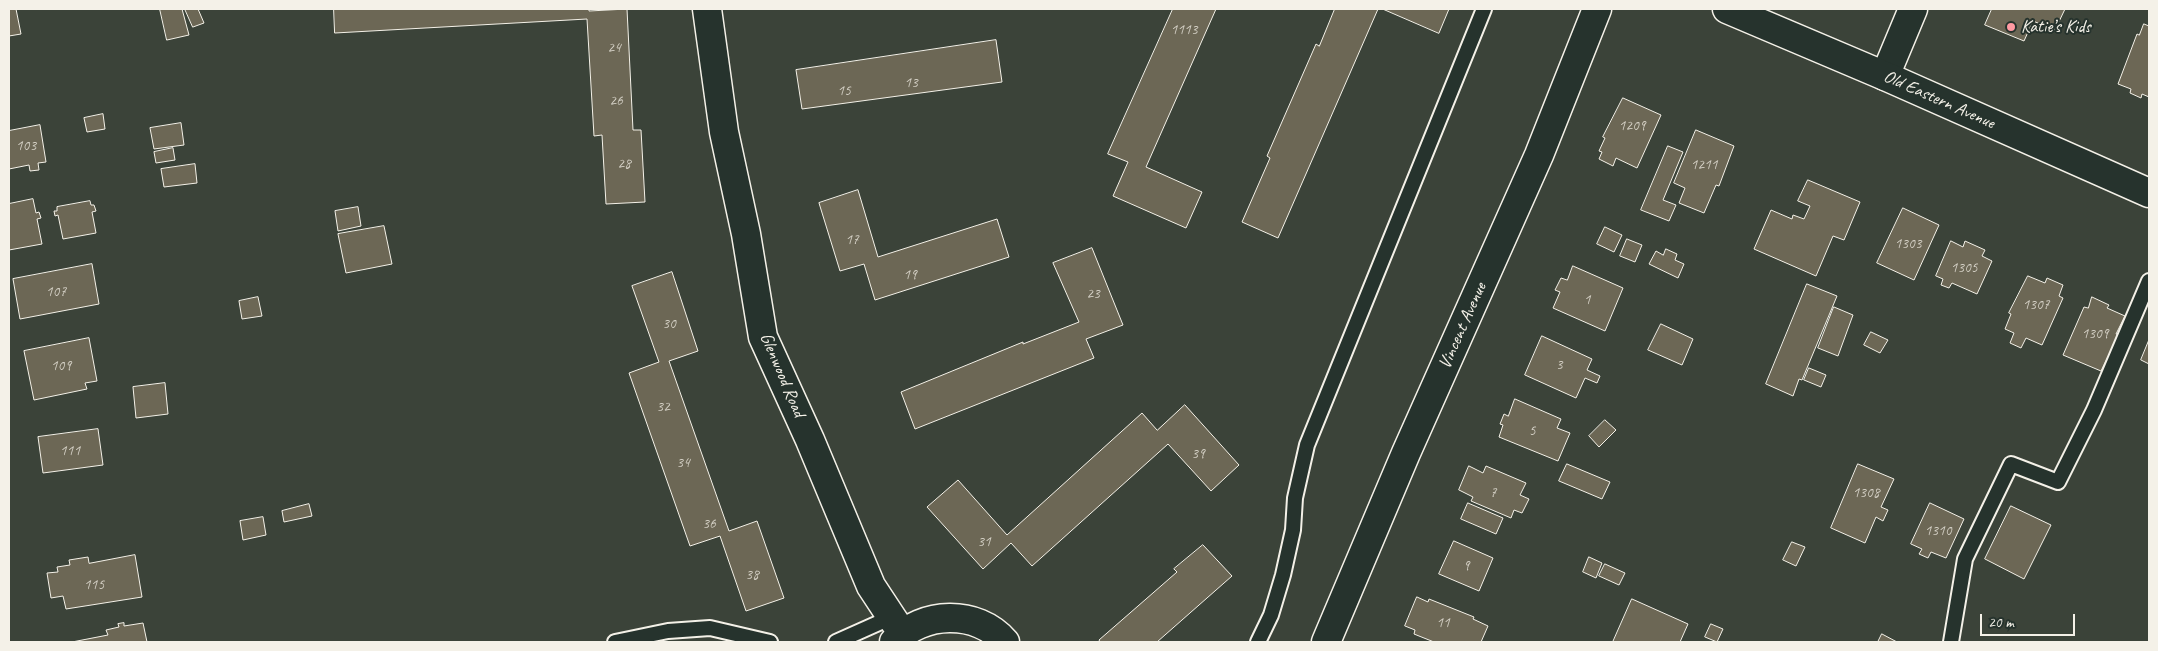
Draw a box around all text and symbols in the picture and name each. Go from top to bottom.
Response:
place label: Katie’s Kids [2021,16,2091,38]
house number: 1113 [1171,21,1197,39]
marker: Katie’s Kids [2005,21,2017,33]
house number: 24 [607,39,621,57]
street label: Old Eastern Avenue [1880,66,1998,134]
house number: 13 [904,74,918,92]
house number: 15 [837,82,851,100]
house number: 26 [609,92,623,110]
house number: 1209 [1619,117,1645,135]
house number: 103 [16,137,36,155]
house number: 28 [617,155,631,173]
house number: 1211 [1691,156,1717,174]
house number: 17 [845,231,859,249]
house number: 1303 [1895,235,1921,253]
house number: 1305 [1951,259,1977,277]
house number: 19 [903,266,917,284]
street label: Vincent Avenue [1434,279,1492,373]
house number: 107 [46,283,66,301]
house number: 23 [1086,285,1100,303]
house number: 1 [1584,291,1590,309]
house number: 1307 [2023,296,2049,314]
house number: 30 [662,315,676,333]
house number: 1309 [2082,325,2108,343]
street label: Glenwood Road [755,330,809,420]
house number: 3 [1556,356,1562,374]
house number: 109 [51,357,71,375]
house number: 32 [656,398,670,416]
house number: 5 [1529,422,1535,440]
house number: 111 [60,442,80,460]
house number: 39 [1191,445,1205,463]
house number: 34 [676,454,690,472]
house number: 7 [1490,484,1496,502]
house number: 1308 [1853,484,1879,502]
house number: 36 [702,515,716,533]
house number: 1310 [1925,522,1951,540]
house number: 31 [977,533,991,551]
house number: 9 [1463,557,1469,575]
house number: 38 [745,566,759,584]
house number: 115 [84,576,104,594]
scale bar [1983,604,2078,636]
text: 20 m [1988,613,2014,632]
house number: 11 [1436,614,1450,632]

